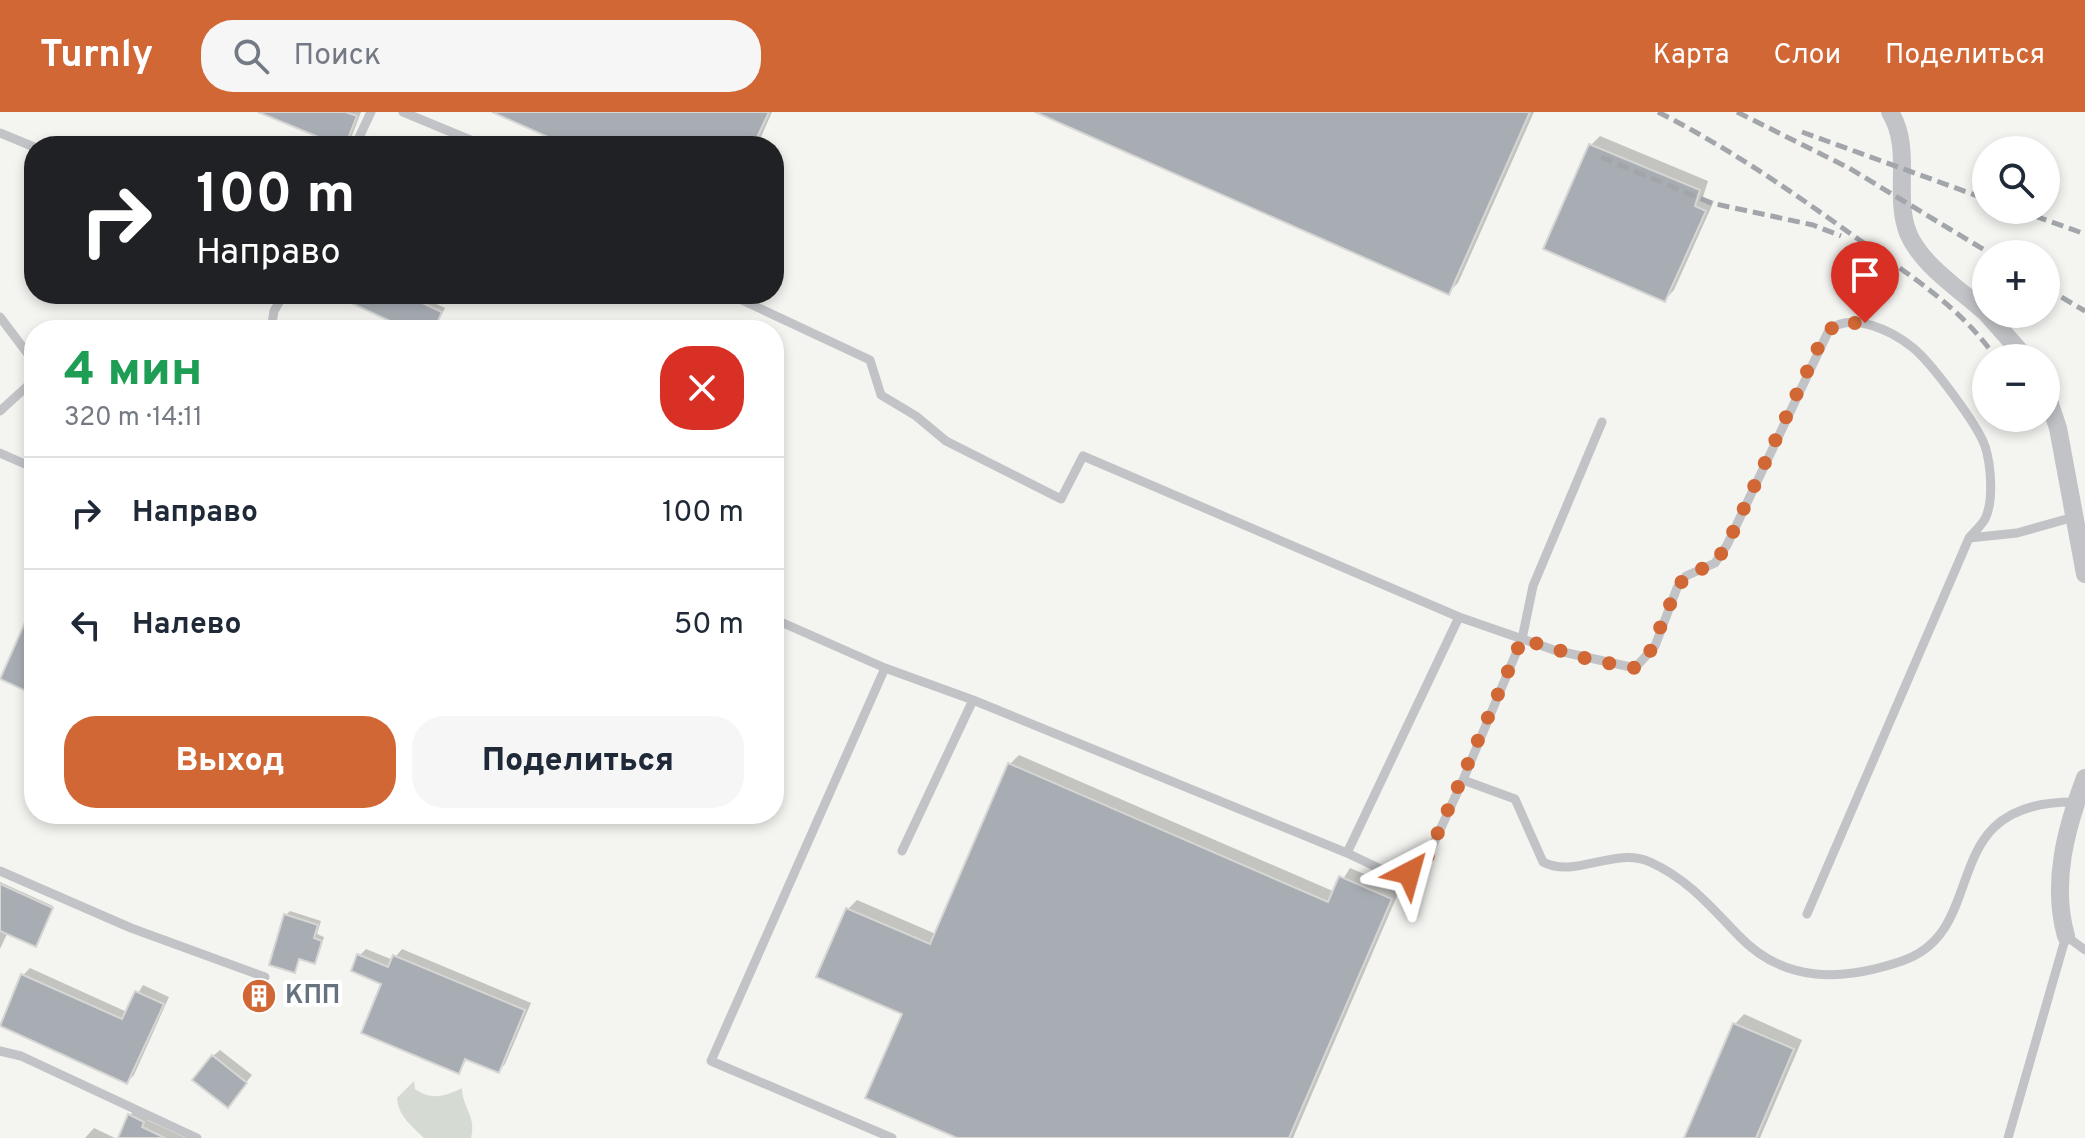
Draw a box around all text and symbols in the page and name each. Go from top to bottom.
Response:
search box [201,20,761,92]
text: Turnly [40,32,153,81]
icon: search [229,34,273,78]
text: Поиск [293,38,381,75]
text: Карта [1653,38,1729,74]
text: Слои [1773,38,1841,74]
text: Поделиться [1885,38,2045,74]
map controls [1972,136,2060,432]
button: search [1972,136,2060,224]
text: 100 m [196,162,355,232]
icon: right [64,168,168,272]
text: Направо [196,231,341,277]
button: + [1972,240,2060,328]
pin [1831,241,1899,323]
icon: arrive [1843,253,1887,297]
text: 4 мин [64,342,202,402]
button: − [1972,344,2060,432]
button: close [660,346,744,430]
text: 320 m · 14:11 [64,402,203,435]
icon: right [64,491,108,535]
text: Направо [132,495,258,532]
text: 100 m [662,495,744,532]
icon: left [64,603,108,647]
text: Налево [132,607,241,644]
text: 50 m [674,607,744,644]
button: Выход [64,716,396,808]
button: Поделиться [412,716,744,808]
position arrow [1367,831,1451,915]
building icon: КПП [240,977,278,1015]
place label: КПП [285,980,340,1013]

